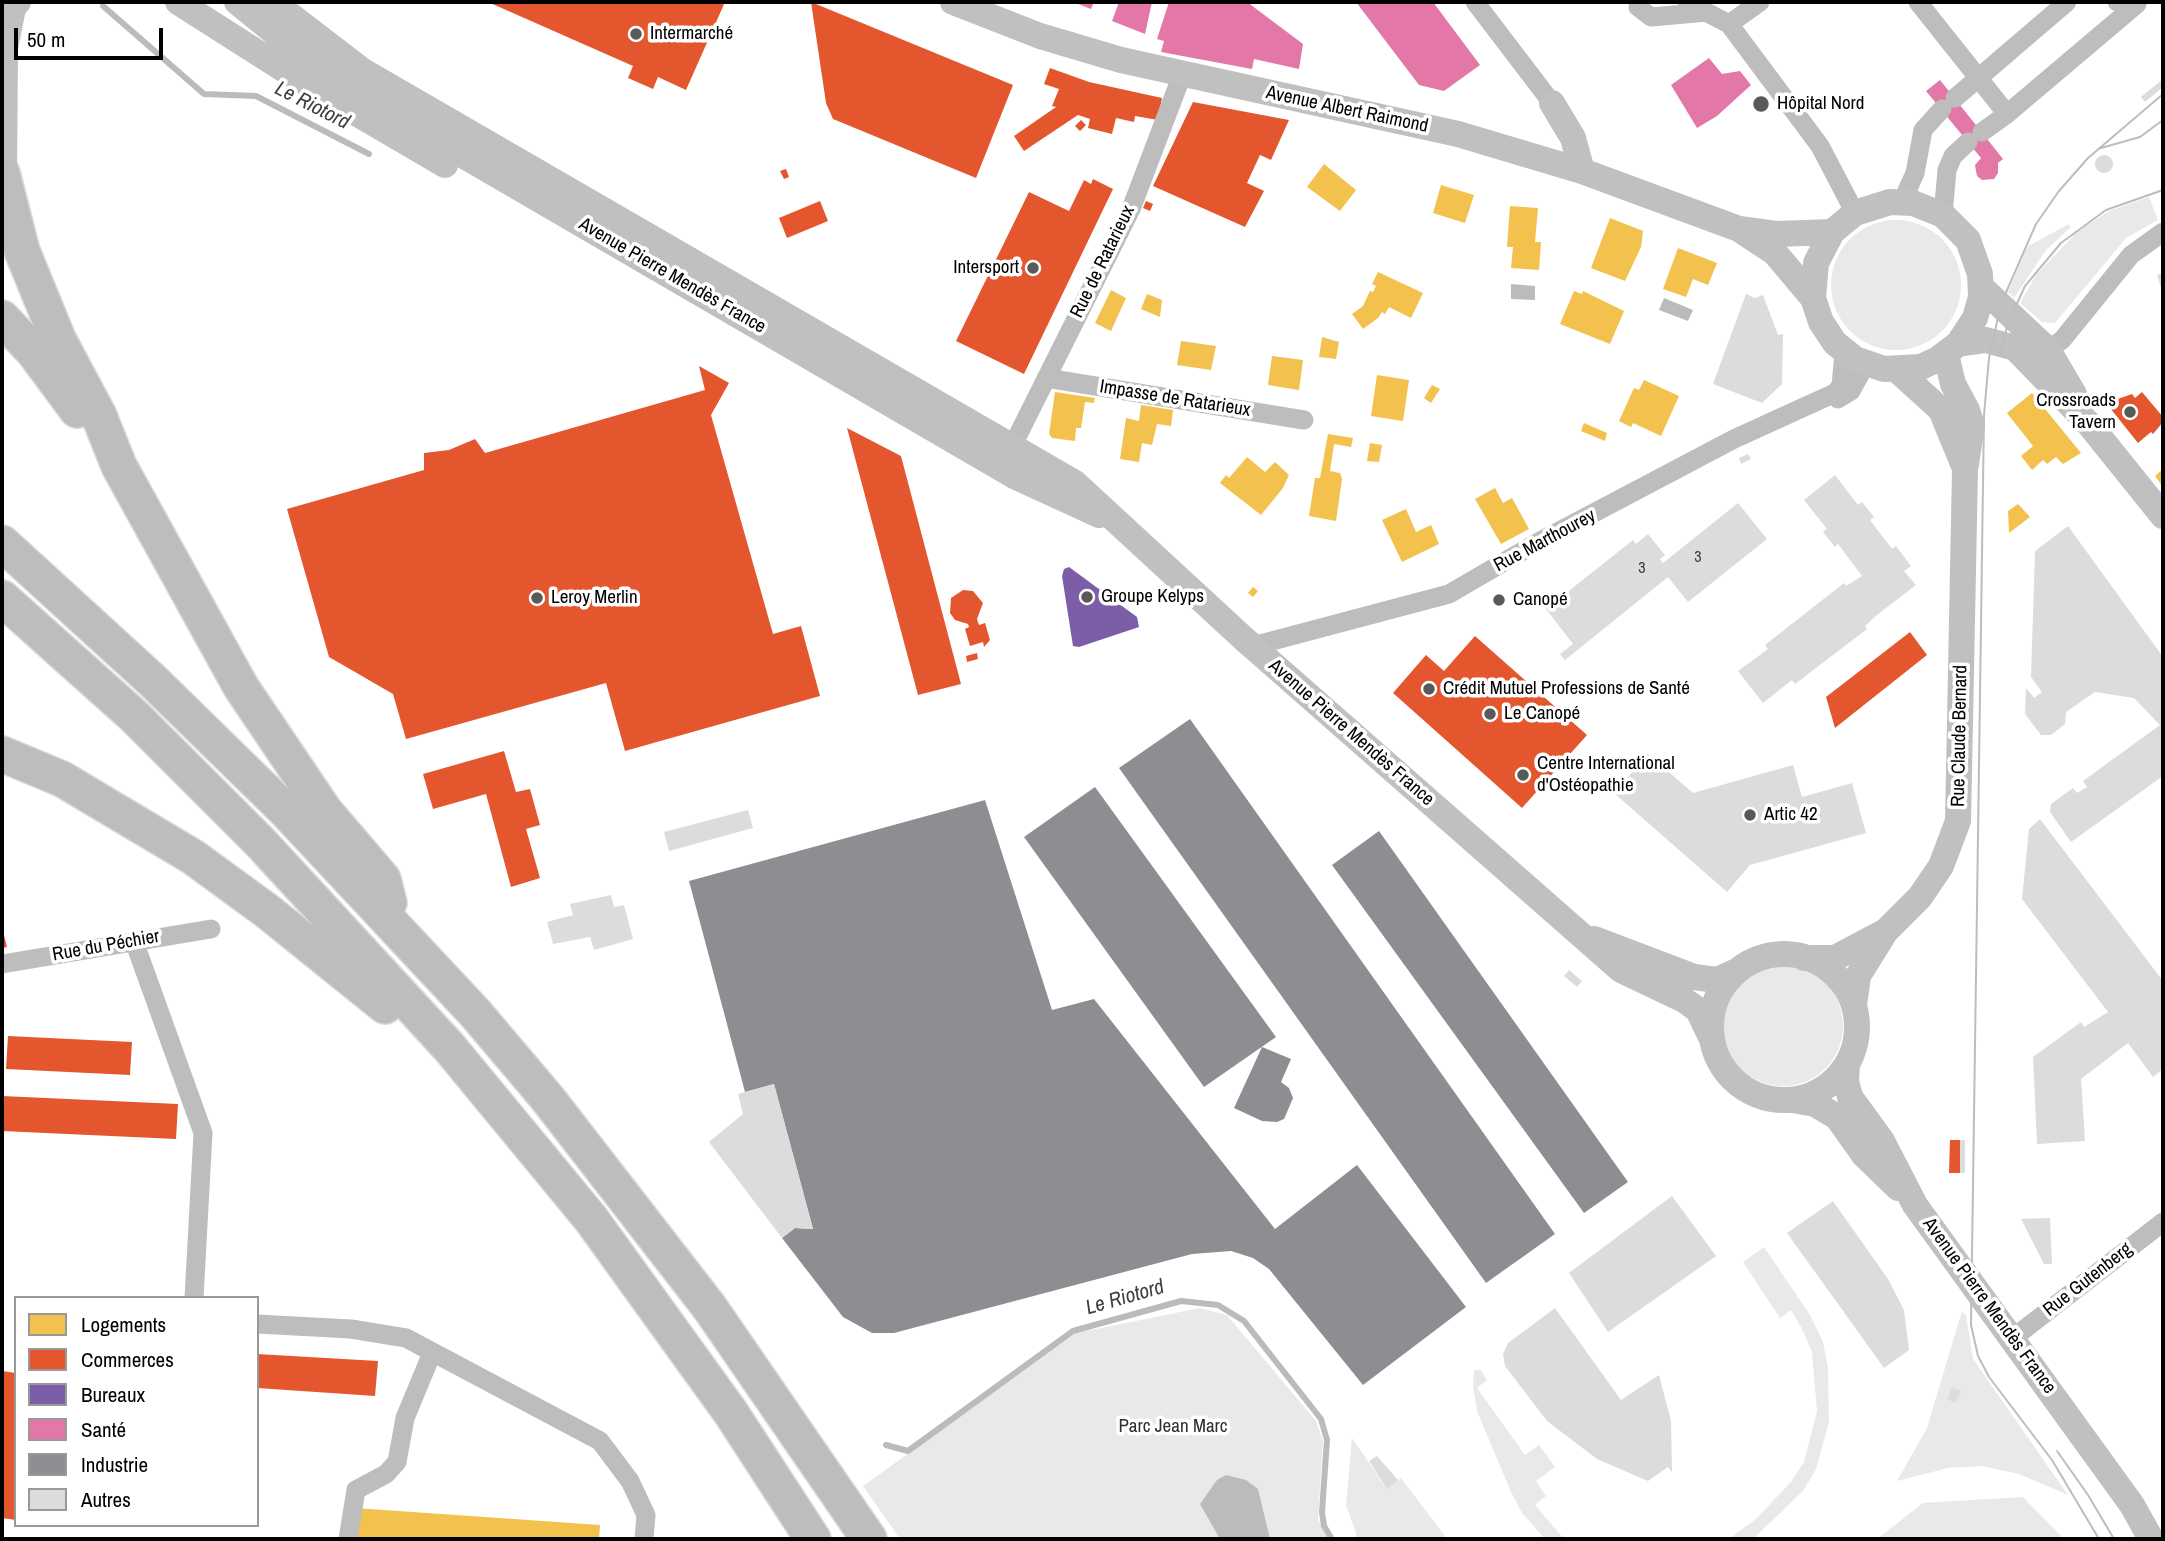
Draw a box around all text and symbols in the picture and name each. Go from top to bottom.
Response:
scale bar [18,14,166,58]
place label: Intermarché [650,23,733,45]
text: 50 m [27,25,65,54]
marker: Intermarché [628,26,644,42]
water label: Le Riotord [270,77,354,135]
street label: Avenue Albert Raimond [1264,82,1430,138]
place label: Hôpital Nord [1777,93,1864,115]
marker: Hôpital Nord [1751,94,1771,114]
street label: Rue de Ratarieux [1066,202,1140,322]
street label: Avenue Pierre Mendès France [575,213,769,339]
place label: Intersport [953,257,1019,279]
marker: Intersport [1025,260,1041,276]
street label: Impasse de Ratarieux [1098,376,1252,422]
place label: Crossroads Tavern [2036,390,2116,434]
marker: Crossroads Tavern [2122,404,2138,420]
street label: Rue Marthourey [1490,505,1600,577]
house number: 3 [1694,548,1702,568]
house number: 3 [1638,559,1646,579]
place label: Groupe Kelyps [1101,586,1204,608]
place label: Leroy Merlin [551,587,638,609]
marker: Groupe Kelyps [1079,589,1095,605]
place label: Canopé [1513,589,1568,611]
marker: Leroy Merlin [529,590,545,606]
marker: Canopé [1491,592,1507,608]
street label: Avenue Pierre Mendès France [1264,655,1438,811]
street label: Rue Claude Bernard [1947,665,1973,807]
place label: Crédit Mutuel Professions de Santé [1443,678,1690,700]
marker: Crédit Mutuel Professions de Santé [1421,681,1437,697]
place label: Le Canopé [1504,703,1580,725]
marker: Le Canopé [1482,706,1498,722]
place label: Centre International d'Ostéopathie [1537,753,1675,797]
marker: Centre International d'Ostéopathie [1515,767,1531,783]
place label: Artic 42 [1764,804,1818,826]
marker: Artic 42 [1742,807,1758,823]
street label: Rue du Péchier [51,925,161,967]
street label: Avenue Pierre Mendès France [1917,1214,2061,1398]
street label: Rue Gutenberg [2039,1238,2137,1322]
water label: Le Riotord [1083,1275,1167,1321]
legend [14,1296,259,1527]
text: Logements [81,1310,166,1339]
text: Commerces [81,1345,174,1374]
text: Bureaux [81,1380,145,1409]
text: Santé [81,1415,126,1444]
park label: Parc Jean Marc [1118,1416,1228,1438]
text: Industrie [81,1450,148,1479]
text: Autres [81,1485,131,1514]

